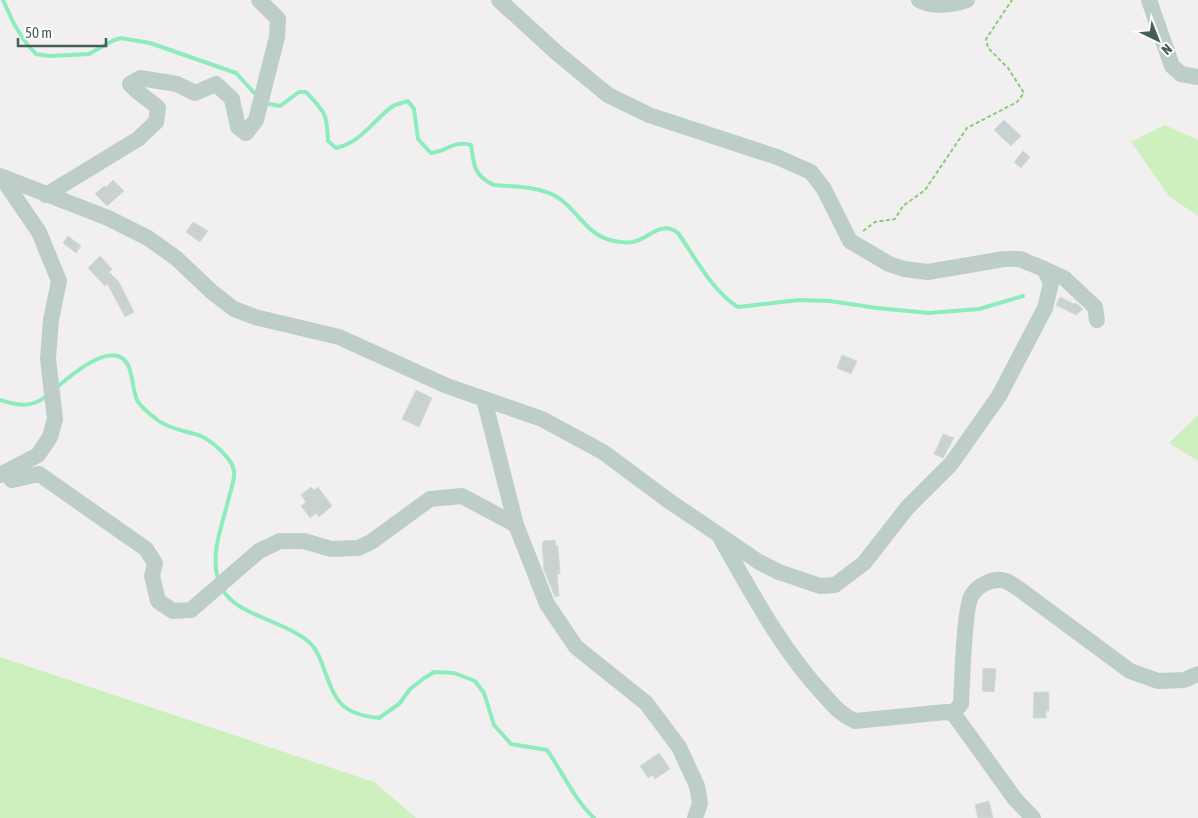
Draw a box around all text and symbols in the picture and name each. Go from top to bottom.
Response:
scale bar [18,15,105,47]
north arrow [1133,15,1183,65]
text: 50 m [25,24,52,41]
text: N [1158,41,1175,58]

